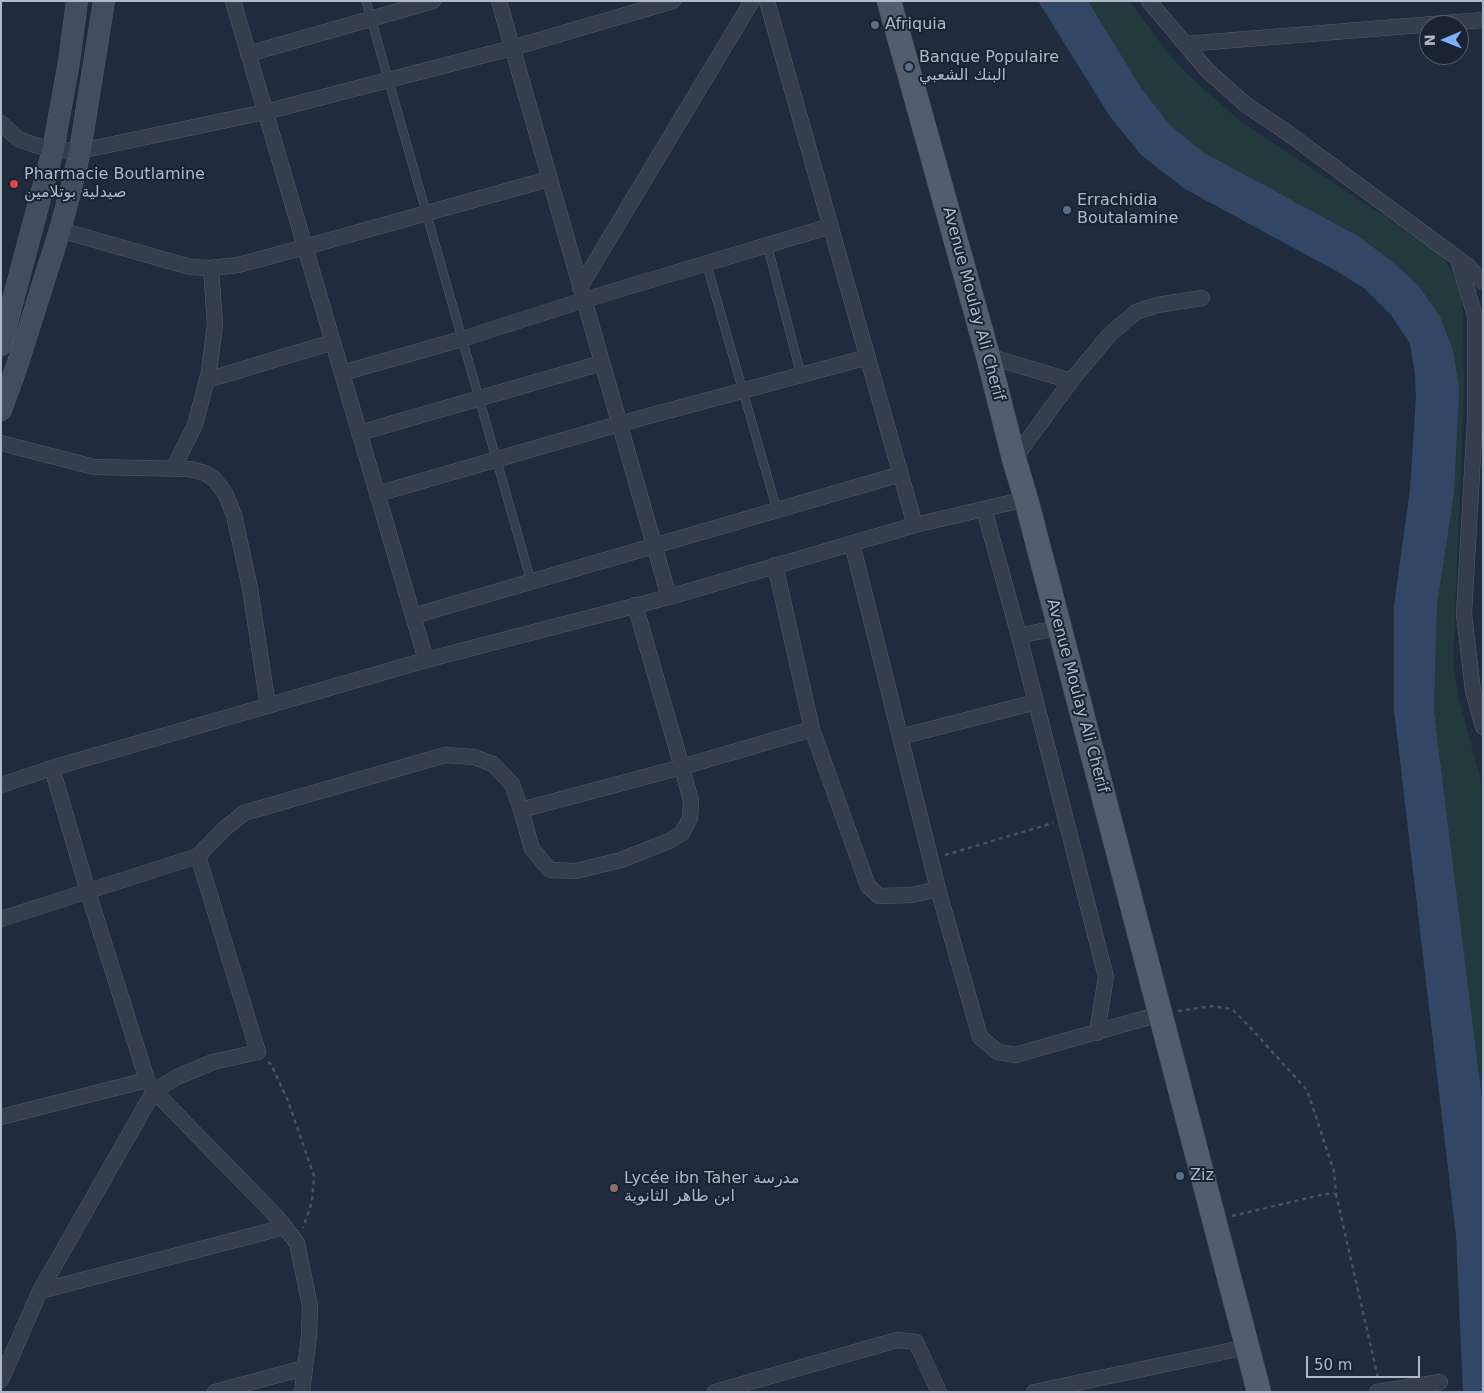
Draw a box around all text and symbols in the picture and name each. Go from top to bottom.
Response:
place label: Afriquia [885,15,947,35]
north arrow [1419,15,1469,65]
marker: Afriquia [869,19,881,31]
text: N [1422,34,1438,46]
place label: Banque Populaire البنك الشعبي [919,48,1059,86]
marker: Banque Populaire البنك الشعبي [903,61,915,73]
place label: Pharmacie Boutlamine صيدلية بوتلامين [24,165,205,203]
marker: Pharmacie Boutlamine صيدلية بوتلامين [8,178,20,190]
place label: Errachidia Boutalamine [1077,191,1178,229]
marker: Errachidia Boutalamine [1061,204,1073,216]
street label: Avenue Moulay Ali Cherif [938,205,1008,403]
street label: Avenue Moulay Ali Cherif [1042,597,1112,795]
place label: Ziz [1190,1166,1214,1186]
place label: Lycée ibn Taher مدرسة ابن طاهر الثانوية [624,1169,800,1207]
marker: Ziz [1174,1170,1186,1182]
marker: Lycée ibn Taher مدرسة ابن طاهر الثانوية [608,1182,620,1194]
scale bar [1309,1346,1423,1378]
text: 50 m [1314,1356,1352,1374]

